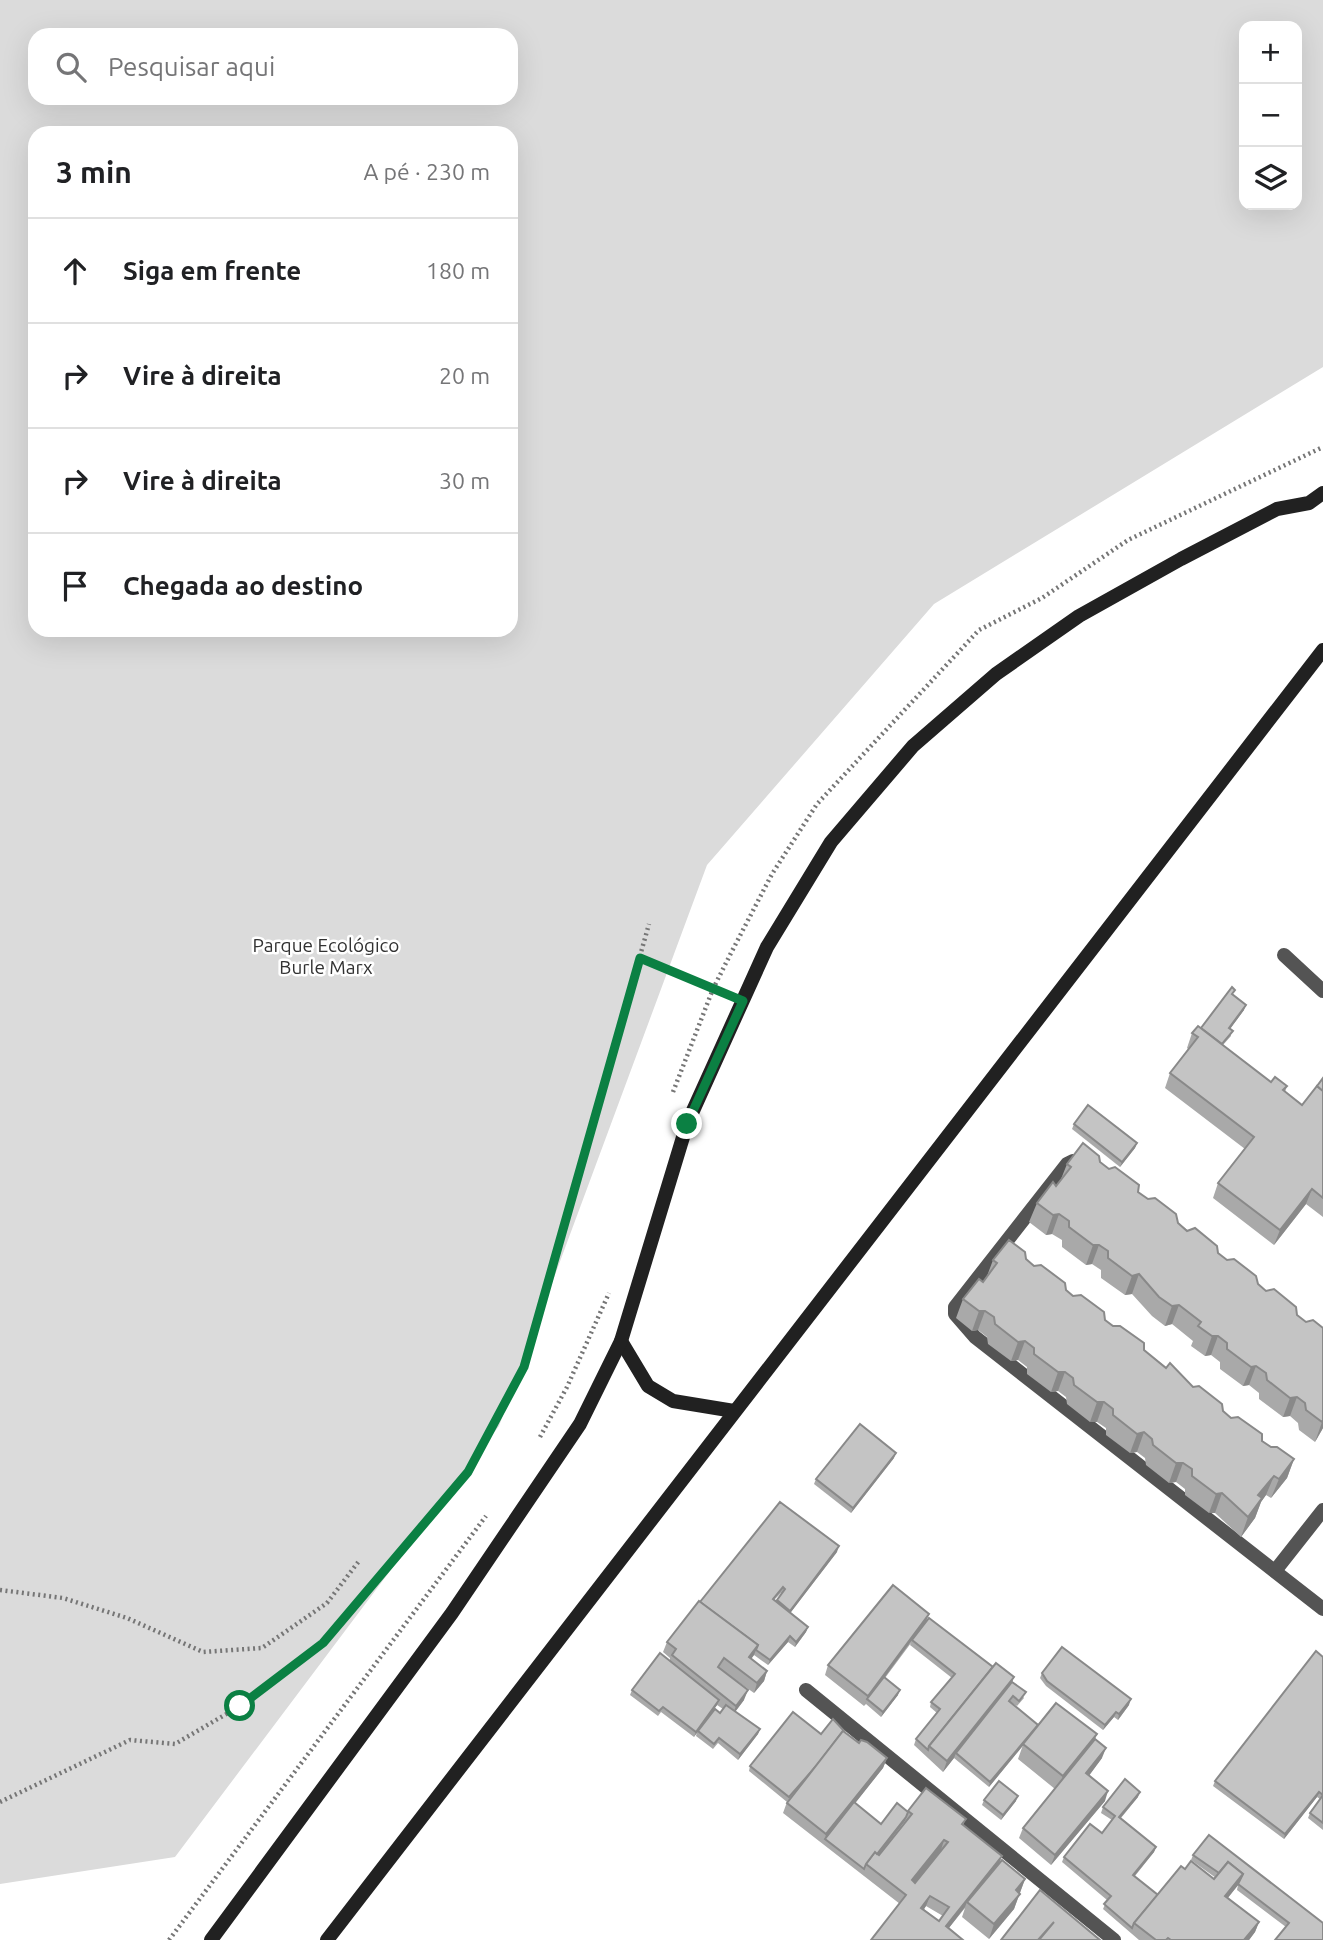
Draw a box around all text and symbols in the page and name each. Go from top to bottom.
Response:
map controls [1239,21,1302,210]
button: + [1239,21,1302,84]
search box [28,28,518,105]
icon: search [52,48,90,86]
text: Pesquisar aqui [108,52,275,81]
button: − [1239,84,1302,147]
button: layers [1239,147,1302,210]
text: 3 min [56,155,132,189]
text: A pé · 230 m [363,159,490,184]
icon: ahead [56,252,94,290]
text: Siga em frente [123,256,301,285]
text: 180 m [426,258,490,283]
icon: right [56,357,94,395]
text: Vire à direita [123,361,282,390]
text: 20 m [439,363,490,388]
icon: right [56,462,94,500]
text: Vire à direita [123,466,282,495]
text: 30 m [439,468,490,493]
icon: arrive [56,567,94,605]
text: Chegada ao destino [123,571,363,600]
park label: Parque Ecológico Burle Marx [252,934,400,978]
route end [671,1108,702,1139]
route start [224,1690,255,1721]

